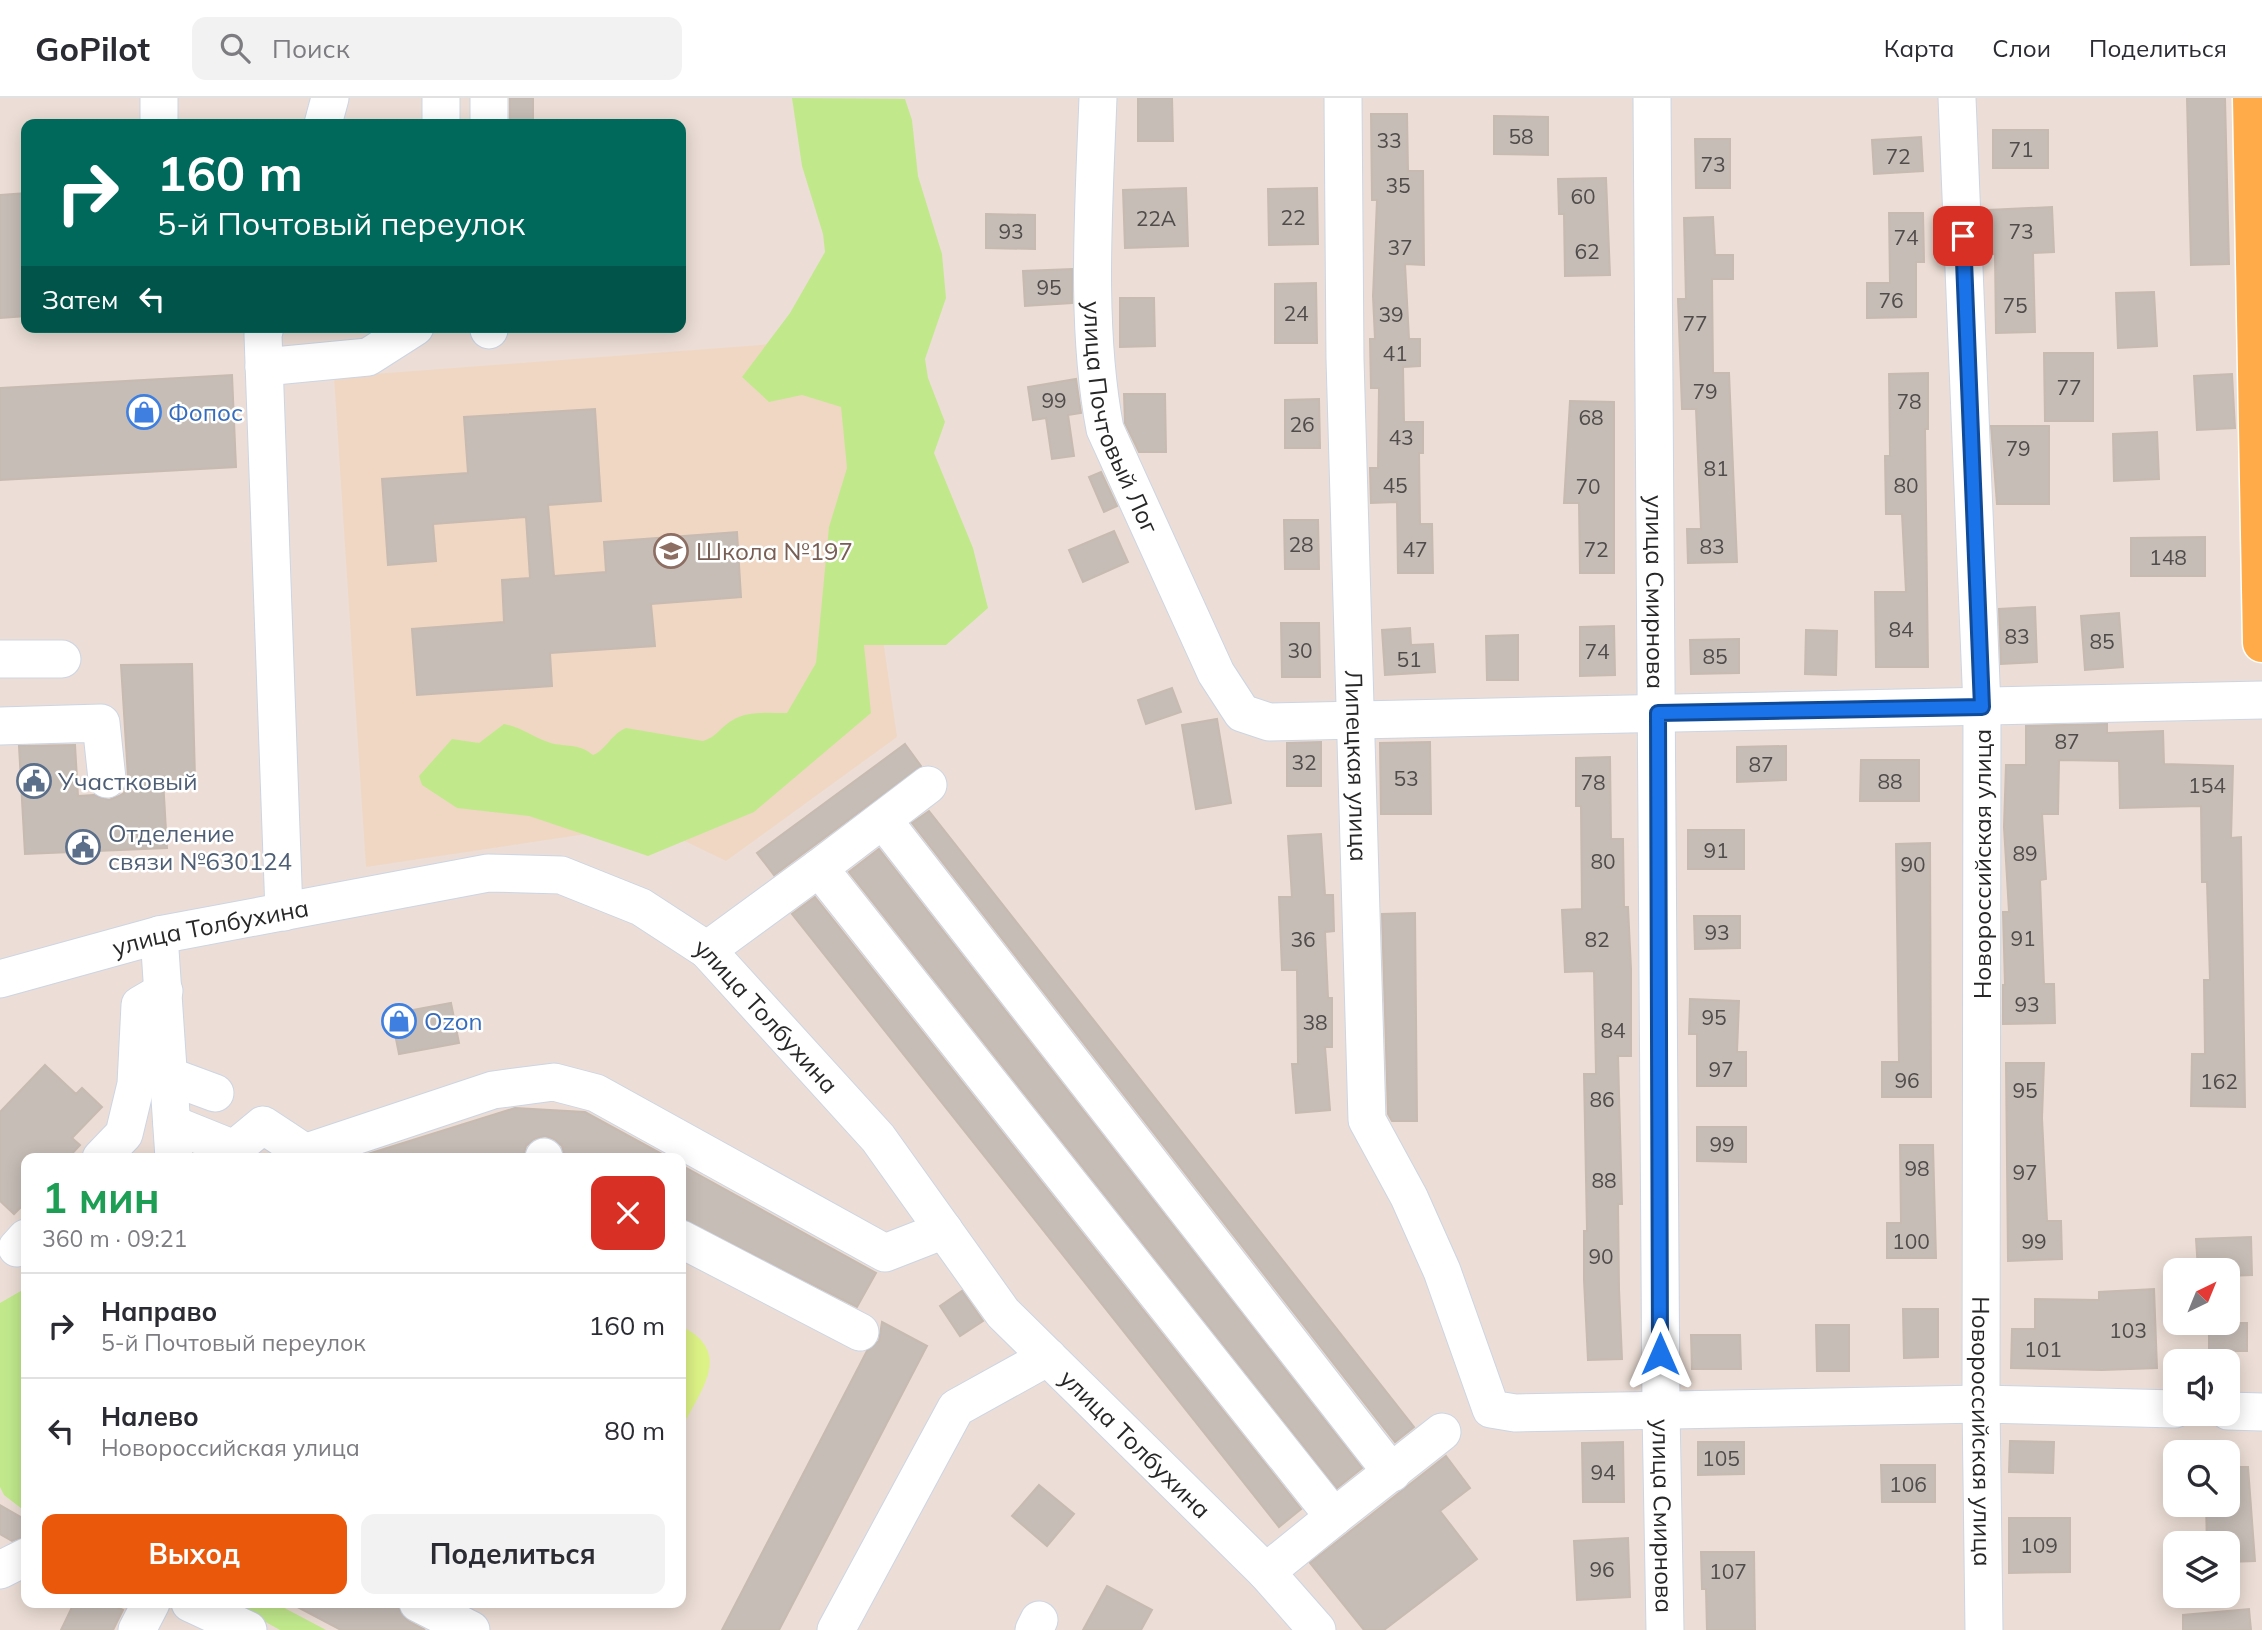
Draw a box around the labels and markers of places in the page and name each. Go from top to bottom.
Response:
pin [1933,206,1993,266]
shop icon: Фопос [125,393,163,431]
place label: Фопос [168,397,243,427]
school or university icon: Школа №197 [652,532,690,570]
place label: Школа №197 [696,536,853,566]
public building icon: Участковый [15,762,53,800]
place label: Участковый [57,766,198,796]
place label: Отделение связи №630124 [108,818,292,876]
public building icon: Отделение связи №630124 [64,828,102,866]
shop icon: Ozon [380,1002,418,1040]
place label: Ozon [424,1006,483,1036]

